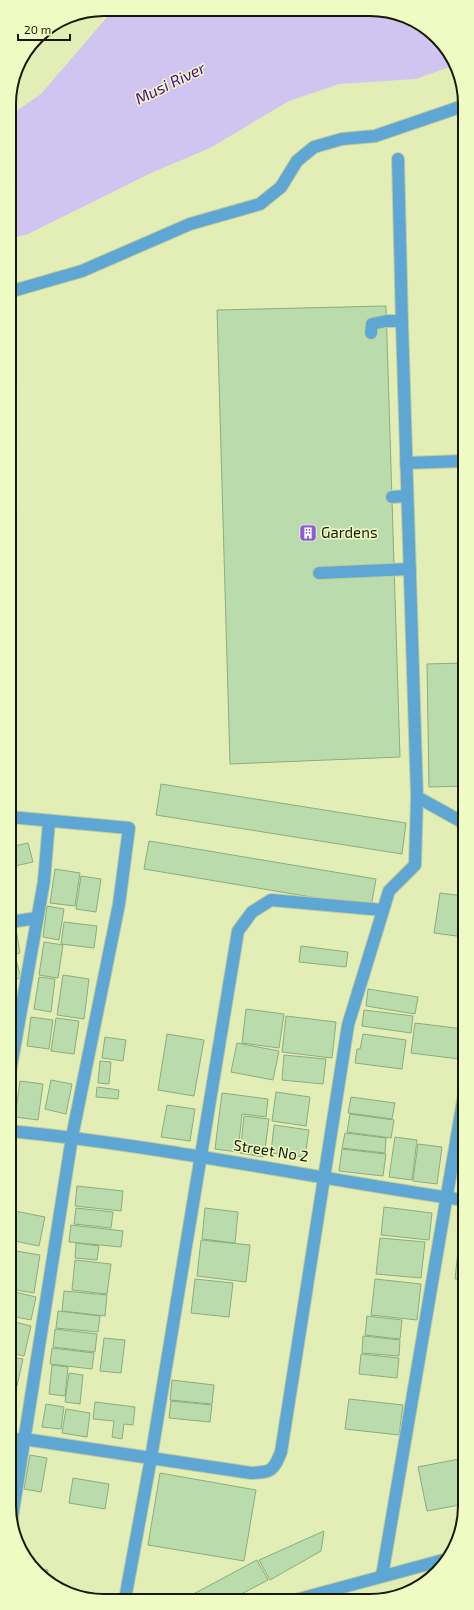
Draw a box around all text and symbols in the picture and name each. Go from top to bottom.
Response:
scale bar [18,16,70,42]
text: 20 m [24,22,51,36]
water label: Musi River [131,57,209,108]
building icon: Gardens [298,523,318,543]
place label: Gardens [321,523,378,541]
street label: Street No 2 [232,1135,310,1165]

